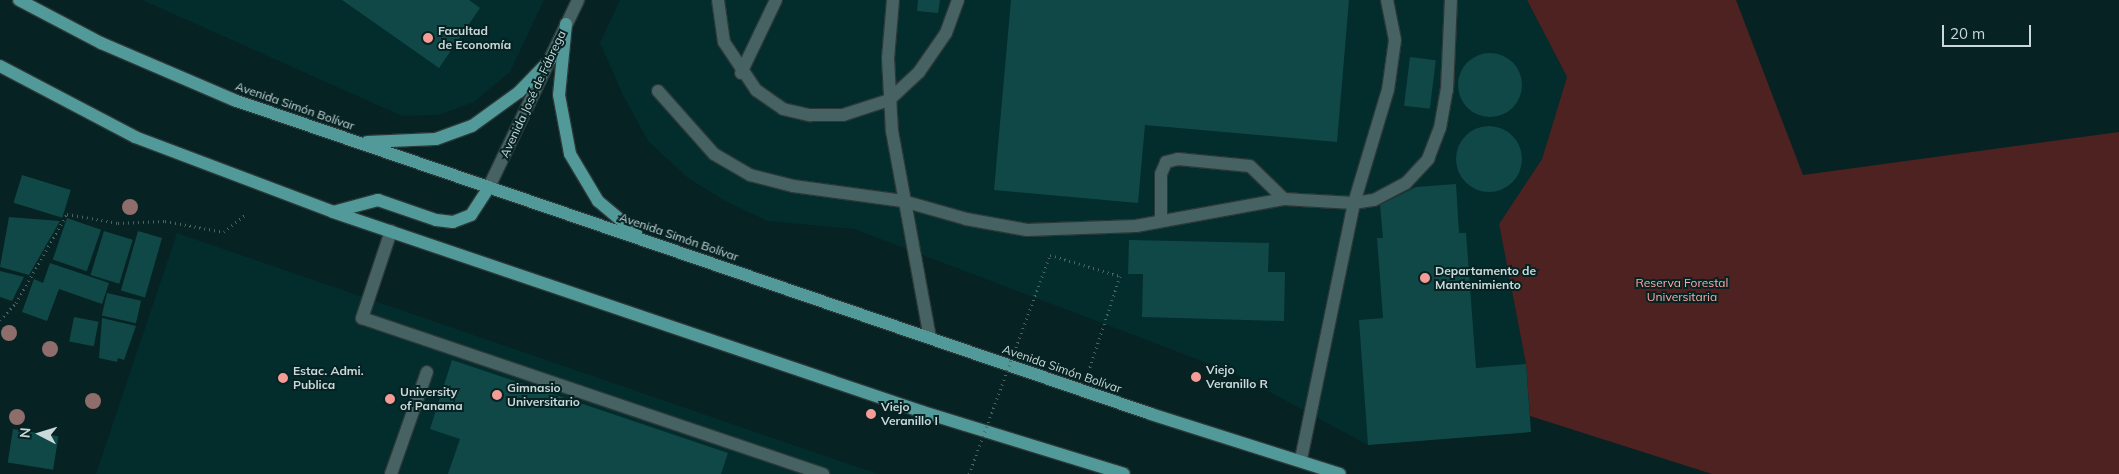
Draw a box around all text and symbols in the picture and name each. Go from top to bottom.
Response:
scale bar [1944,15,2033,47]
place label: Facultad de Economía [438,24,511,52]
text: 20 m [1950,24,1985,43]
street label: Avenida José de Fábrega [497,28,569,160]
marker: Facultad de Economía [422,32,434,44]
street label: Avenida Simón Bolívar [233,79,357,133]
street label: Avenida Simón Bolívar [617,210,741,264]
place label: Departamento de Mantenimiento [1435,264,1536,292]
marker: Departamento de Mantenimiento [1419,272,1431,284]
park label: Reserva Forestal Universitaria [1636,276,1728,304]
street label: Avenida Simón Bolívar [1000,342,1124,396]
place label: Viejo Veranillo R [1206,363,1268,391]
place label: Estac. Admi. Publica [293,364,364,392]
marker: Viejo Veranillo R [1190,371,1202,383]
marker: Estac. Admi. Publica [277,372,289,384]
place label: Gimnasio Universitario [507,381,580,409]
place label: University of Panama [400,385,463,413]
marker: Gimnasio Universitario [491,389,503,401]
marker: University of Panama [384,393,396,405]
place label: Viejo Veranillo I [881,400,938,428]
marker: Viejo Veranillo I [865,408,877,420]
north arrow [15,409,65,459]
text: N [16,427,34,439]

